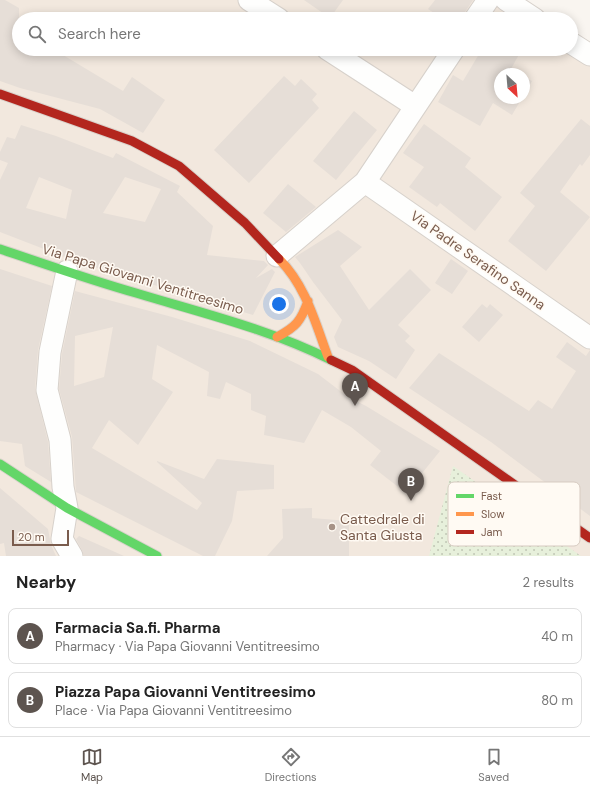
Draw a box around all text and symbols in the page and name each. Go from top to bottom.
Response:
search box [12,12,578,56]
icon: search [26,23,48,45]
text: Search here [58,24,141,44]
north arrow [494,68,530,104]
street label: Via Padre Serafino Sanna [407,206,549,314]
street label: Via Papa Giovanni Ventitreesimo [40,240,246,318]
your location [269,294,289,314]
pin: A [342,373,368,406]
pin: B [398,468,424,501]
legend [448,482,580,546]
text: Fast [481,489,502,503]
text: Slow [481,507,505,521]
place label: Cattedrale di Santa Giusta [340,510,425,544]
marker: Cattedrale di Santa Giusta [327,522,337,532]
text: Jam [481,525,502,539]
scale bar [12,528,69,547]
text: 20 m [18,530,44,544]
text: Nearby [16,571,76,593]
text: 2 results [523,574,574,591]
text: Farmacia Sa.fi. Pharma [55,618,220,638]
text: A [25,628,35,645]
text: 40 m [541,628,573,645]
text: Pharmacy · Via Papa Giovanni Ventitreesimo [55,638,320,655]
text: Piazza Papa Giovanni Ventitreesimo [55,682,316,702]
text: B [26,692,34,709]
text: 80 m [541,692,573,709]
text: Place · Via Papa Giovanni Ventitreesimo [55,702,292,719]
tab: Map [81,746,103,784]
tab: Directions [265,746,317,784]
tab: Saved [478,746,509,784]

